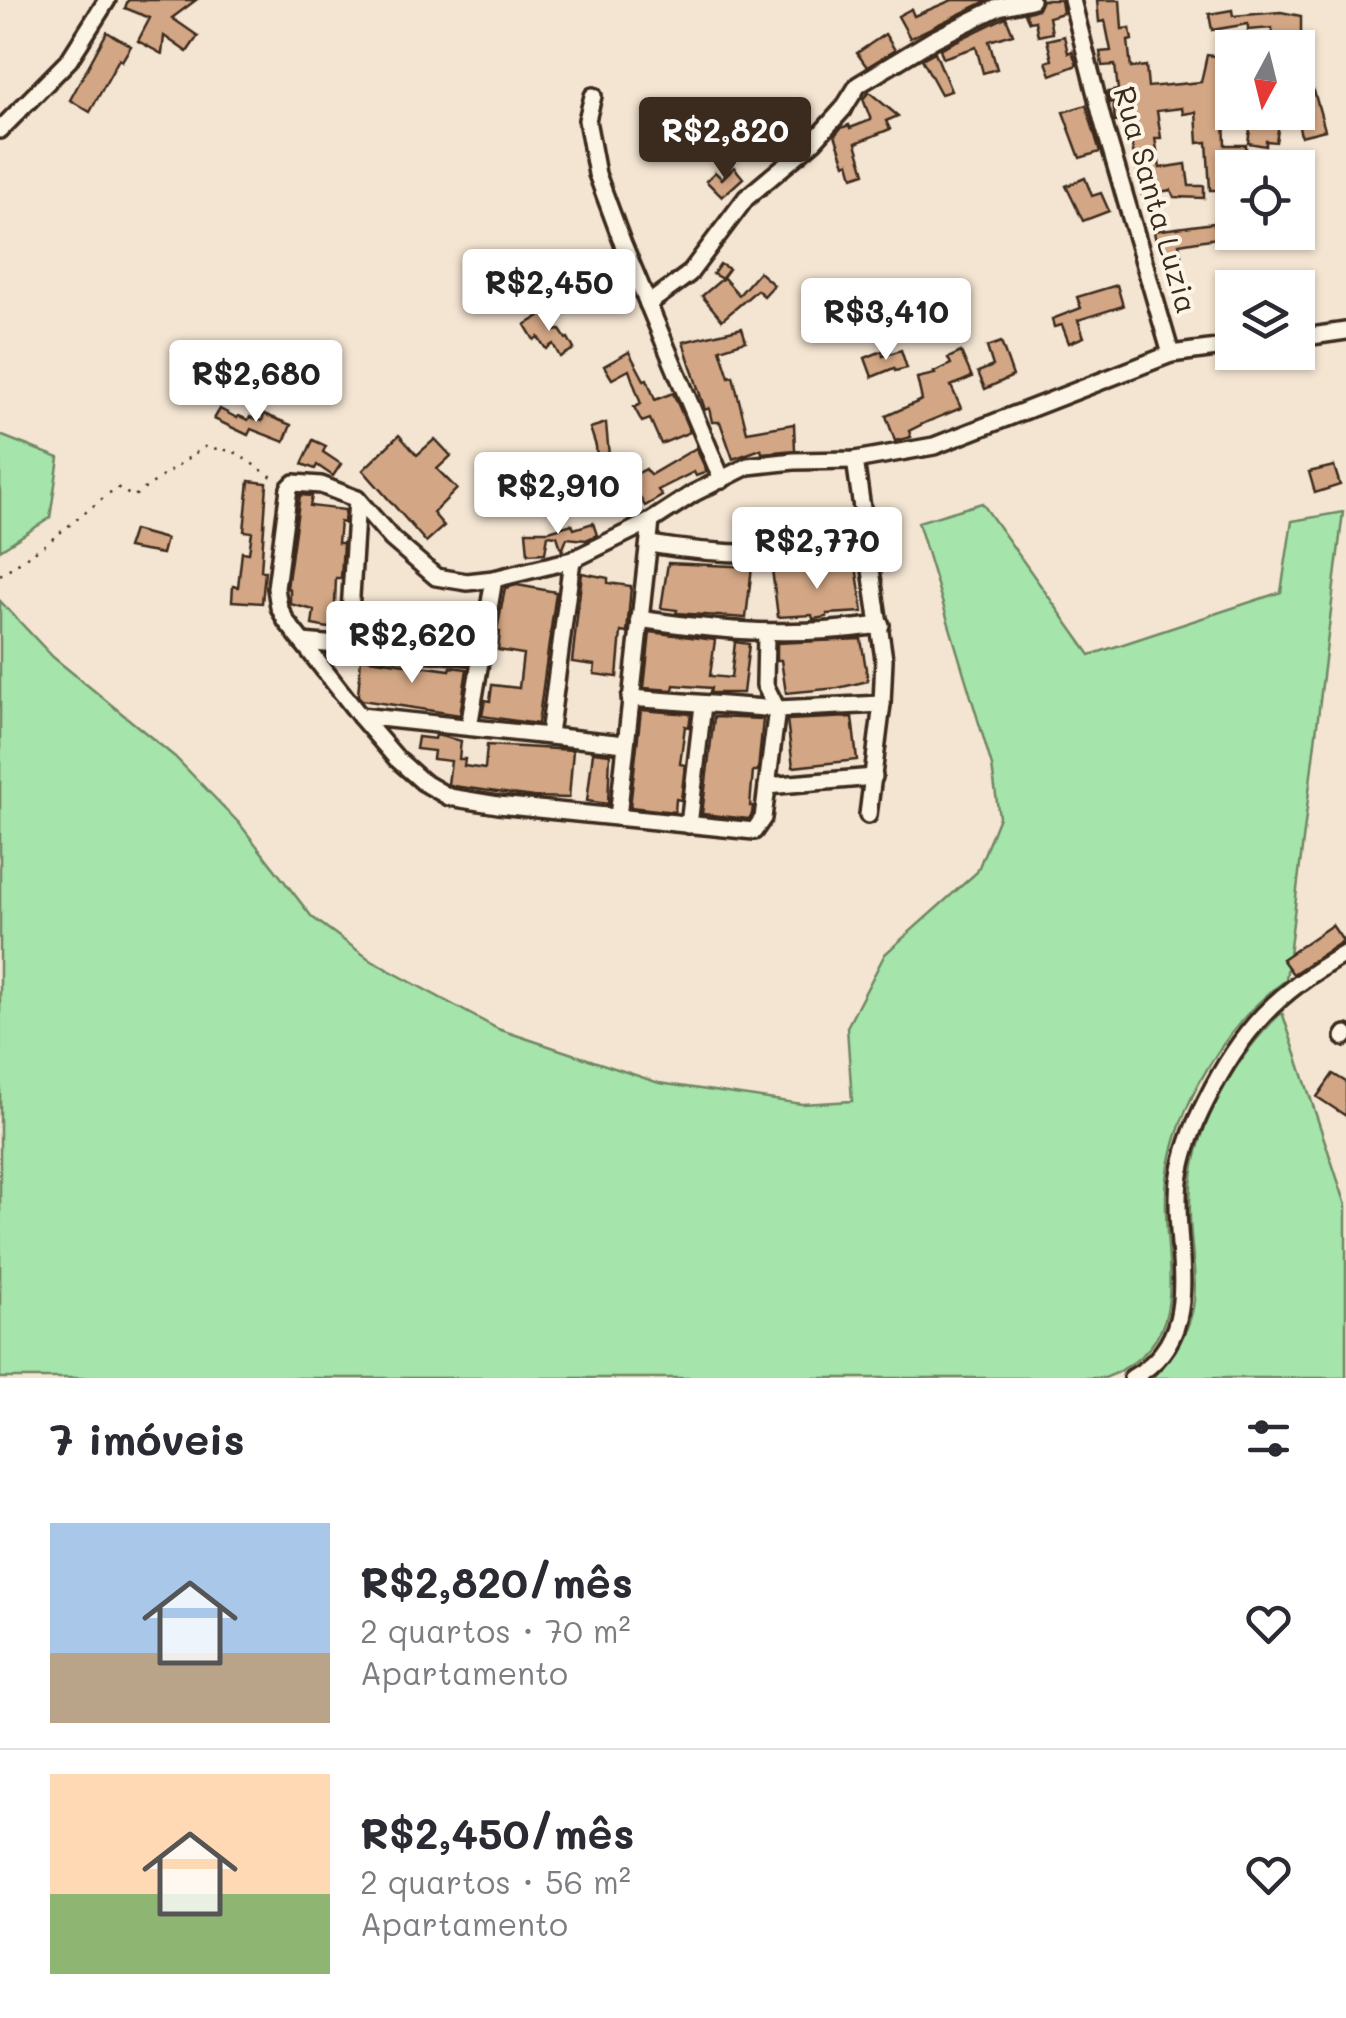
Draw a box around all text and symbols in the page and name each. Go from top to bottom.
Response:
north arrow [1215,30,1315,130]
map controls [1215,30,1315,370]
street label: Rua Santa Luzia [1105,81,1208,318]
pin: R$2,820 [633,97,817,182]
text: R$2,820 [661,108,789,150]
button: locate [1215,150,1315,250]
pin: R$2,450 [457,249,641,334]
text: R$2,450 [484,260,614,302]
button: layers [1215,270,1315,370]
pin: R$3,410 [794,278,978,363]
text: R$3,410 [823,289,949,331]
pin: R$2,680 [164,340,348,425]
text: R$2,680 [191,351,321,393]
pin: R$2,910 [466,452,650,537]
text: R$2,910 [496,463,620,505]
pin: R$2,770 [725,507,909,592]
text: R$2,770 [754,518,880,560]
pin: R$2,620 [320,601,504,686]
text: R$2,620 [348,612,476,654]
text: 7 imóveis [50,1411,245,1466]
icon: filters [1241,1411,1296,1466]
text: R$2,820/mês [360,1554,633,1609]
icon: home [130,1563,250,1683]
icon: heart [1241,1596,1296,1651]
text: 2 quartos · 70 m² [360,1609,631,1651]
text: Apartamento [360,1651,568,1693]
text: R$2,450/mês [360,1805,634,1860]
icon: home [130,1814,250,1934]
icon: heart [1241,1847,1296,1902]
text: 2 quartos · 56 m² [360,1860,631,1902]
text: Apartamento [360,1902,568,1944]

